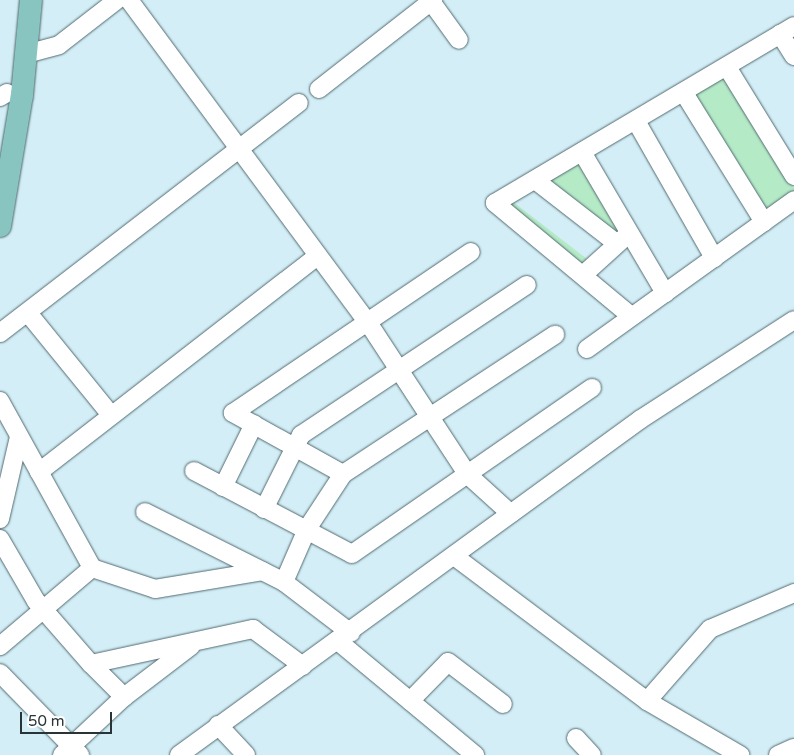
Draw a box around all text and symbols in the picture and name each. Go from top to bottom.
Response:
scale bar [22,702,115,734]
text: 50 m [28,712,65,730]

